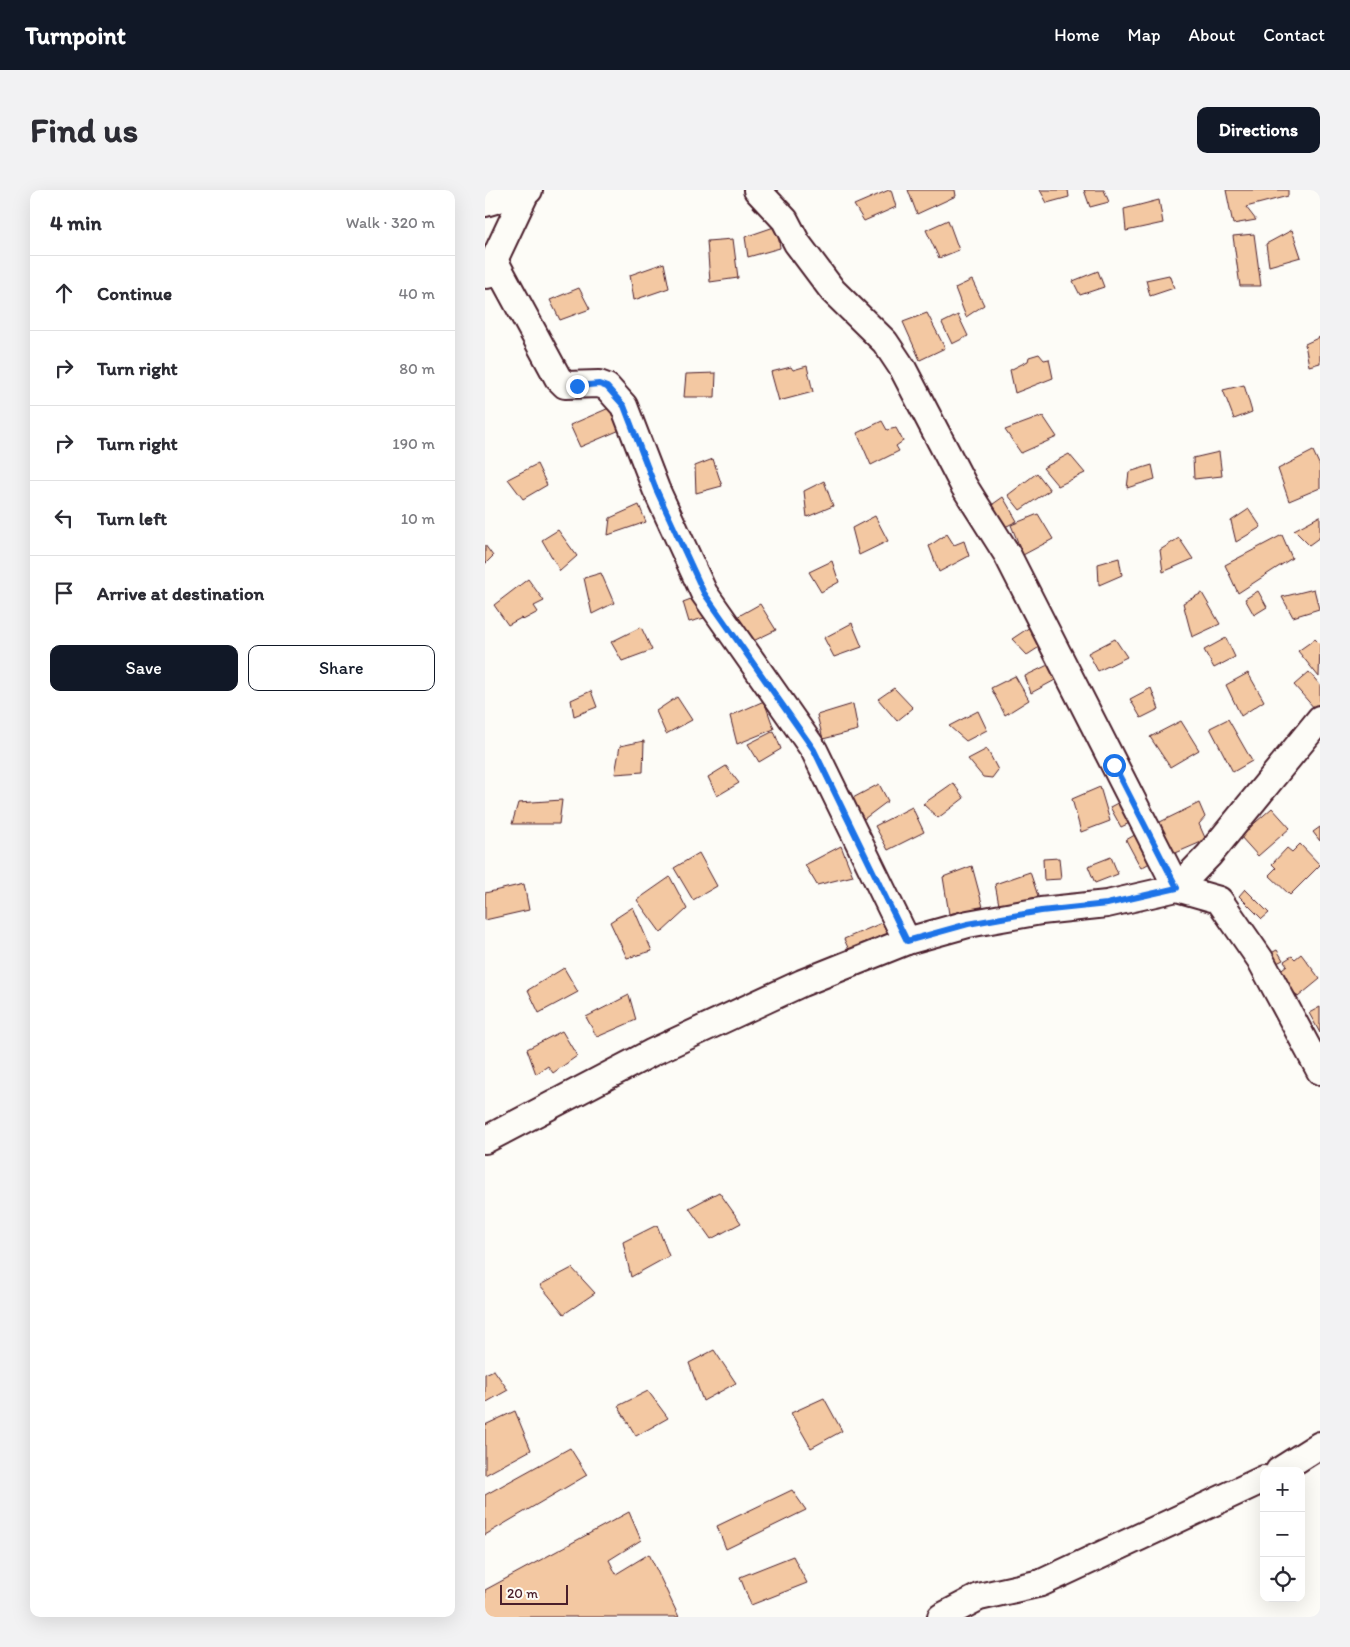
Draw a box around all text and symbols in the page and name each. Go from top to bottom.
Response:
text: Turnpoint [25,21,126,50]
text: Home [1054,24,1100,46]
text: Map [1128,24,1161,46]
text: About [1189,24,1235,46]
text: Contact [1263,24,1325,46]
button: Directions [1197,107,1320,153]
text: Find us [30,109,138,151]
text: 4 min [50,210,102,235]
text: Walk · 320 m [346,213,435,232]
icon: ahead [50,279,78,307]
text: Continue [97,282,172,305]
text: 40 m [398,284,435,303]
icon: right [50,354,78,382]
text: Turn right [97,357,178,380]
text: 80 m [399,359,435,378]
route end [566,375,589,398]
icon: right [50,429,78,457]
text: Turn right [97,432,178,455]
text: 190 m [392,434,435,453]
icon: left [50,504,78,532]
text: Turn left [97,507,167,530]
text: 10 m [401,509,435,528]
icon: arrive [50,579,78,607]
text: Arrive at destination [97,582,264,605]
button: Save [50,645,238,691]
button: Share [248,645,435,691]
route start [1103,754,1126,777]
map controls [1260,1467,1305,1602]
button: + [1260,1467,1305,1512]
button: − [1260,1512,1305,1557]
button: locate [1260,1557,1305,1602]
scale bar [500,1582,567,1605]
text: 20 m [507,1585,538,1602]

